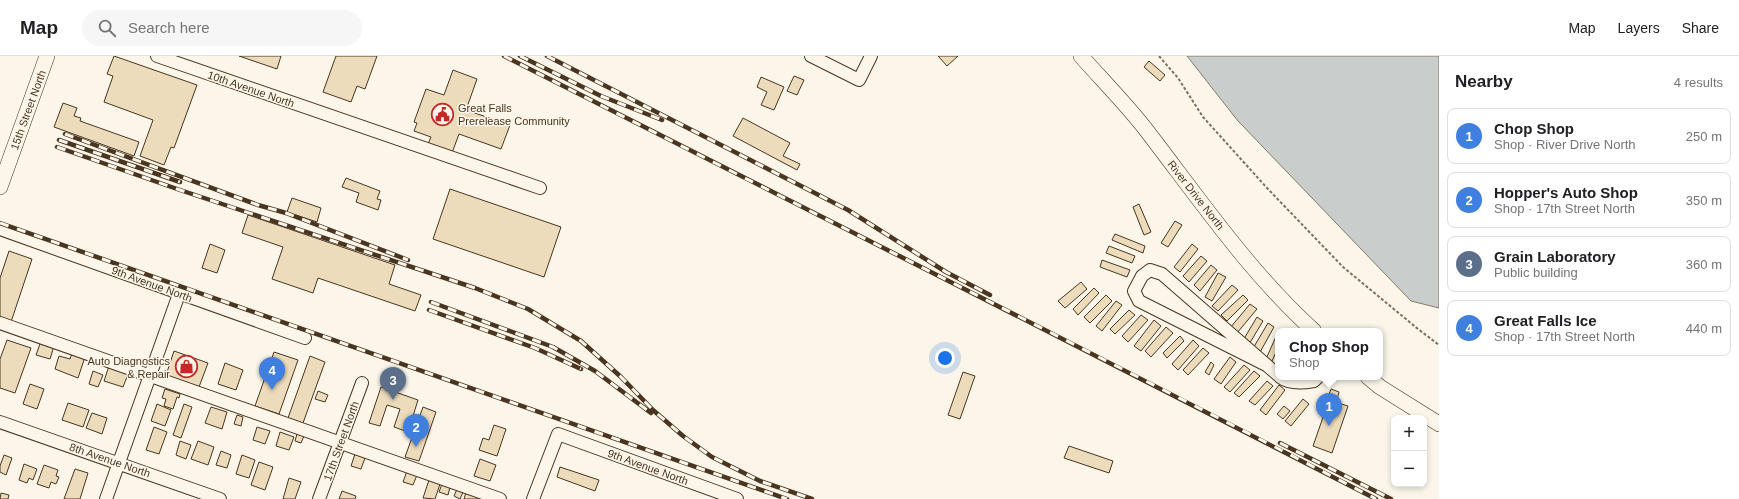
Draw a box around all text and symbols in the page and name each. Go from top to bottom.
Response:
search box [82,10,362,46]
text: Map [20,17,58,38]
icon: search [96,17,118,39]
text: Search here [128,19,210,36]
text: Map [1568,20,1596,36]
text: Layers [1618,20,1660,36]
text: Share [1682,20,1719,36]
street label: 15th Street North [8,69,48,151]
street label: 10th Avenue North [206,69,296,109]
text: Nearby [1455,72,1513,91]
text: 4 results [1674,75,1723,90]
public building icon: Great Falls Prerelease Community [429,101,455,127]
place label: Great Falls Prerelease Community [458,102,570,127]
text: Chop Shop [1494,120,1574,137]
text: 1 [1465,129,1473,144]
text: 250 m [1686,129,1722,144]
text: Shop · River Drive North [1494,137,1636,152]
street label: River Drive North [1165,158,1227,232]
text: Hopper's Auto Shop [1494,184,1638,201]
text: 2 [1465,193,1473,208]
text: 350 m [1686,193,1722,208]
text: Shop · 17th Street North [1494,201,1635,216]
text: Grain Laboratory [1494,248,1616,265]
text: 3 [1465,257,1473,272]
text: 360 m [1686,257,1722,272]
street label: 9th Avenue North [110,264,194,304]
text: Public building [1494,265,1578,280]
text: Great Falls Ice [1494,312,1597,329]
text: 4 [1465,321,1473,336]
text: 440 m [1686,321,1722,336]
popup [1275,328,1383,380]
text: Shop · 17th Street North [1494,329,1635,344]
text: Chop Shop [1289,338,1369,355]
your location [935,348,955,368]
shop icon: Auto Diagnostics & Repair [173,354,199,380]
place label: Auto Diagnostics & Repair [87,355,170,380]
text: Shop [1289,355,1319,370]
pin: 4 [259,357,285,390]
pin: 3 [380,367,406,400]
pin: 1 [1316,393,1342,426]
street label: 17th Street North [321,400,361,482]
pin: 2 [403,414,429,447]
map controls [1391,415,1427,487]
button: + [1391,415,1427,451]
street label: 8th Avenue North [68,441,152,479]
street label: 9th Avenue North [606,447,690,487]
button: − [1391,451,1427,487]

